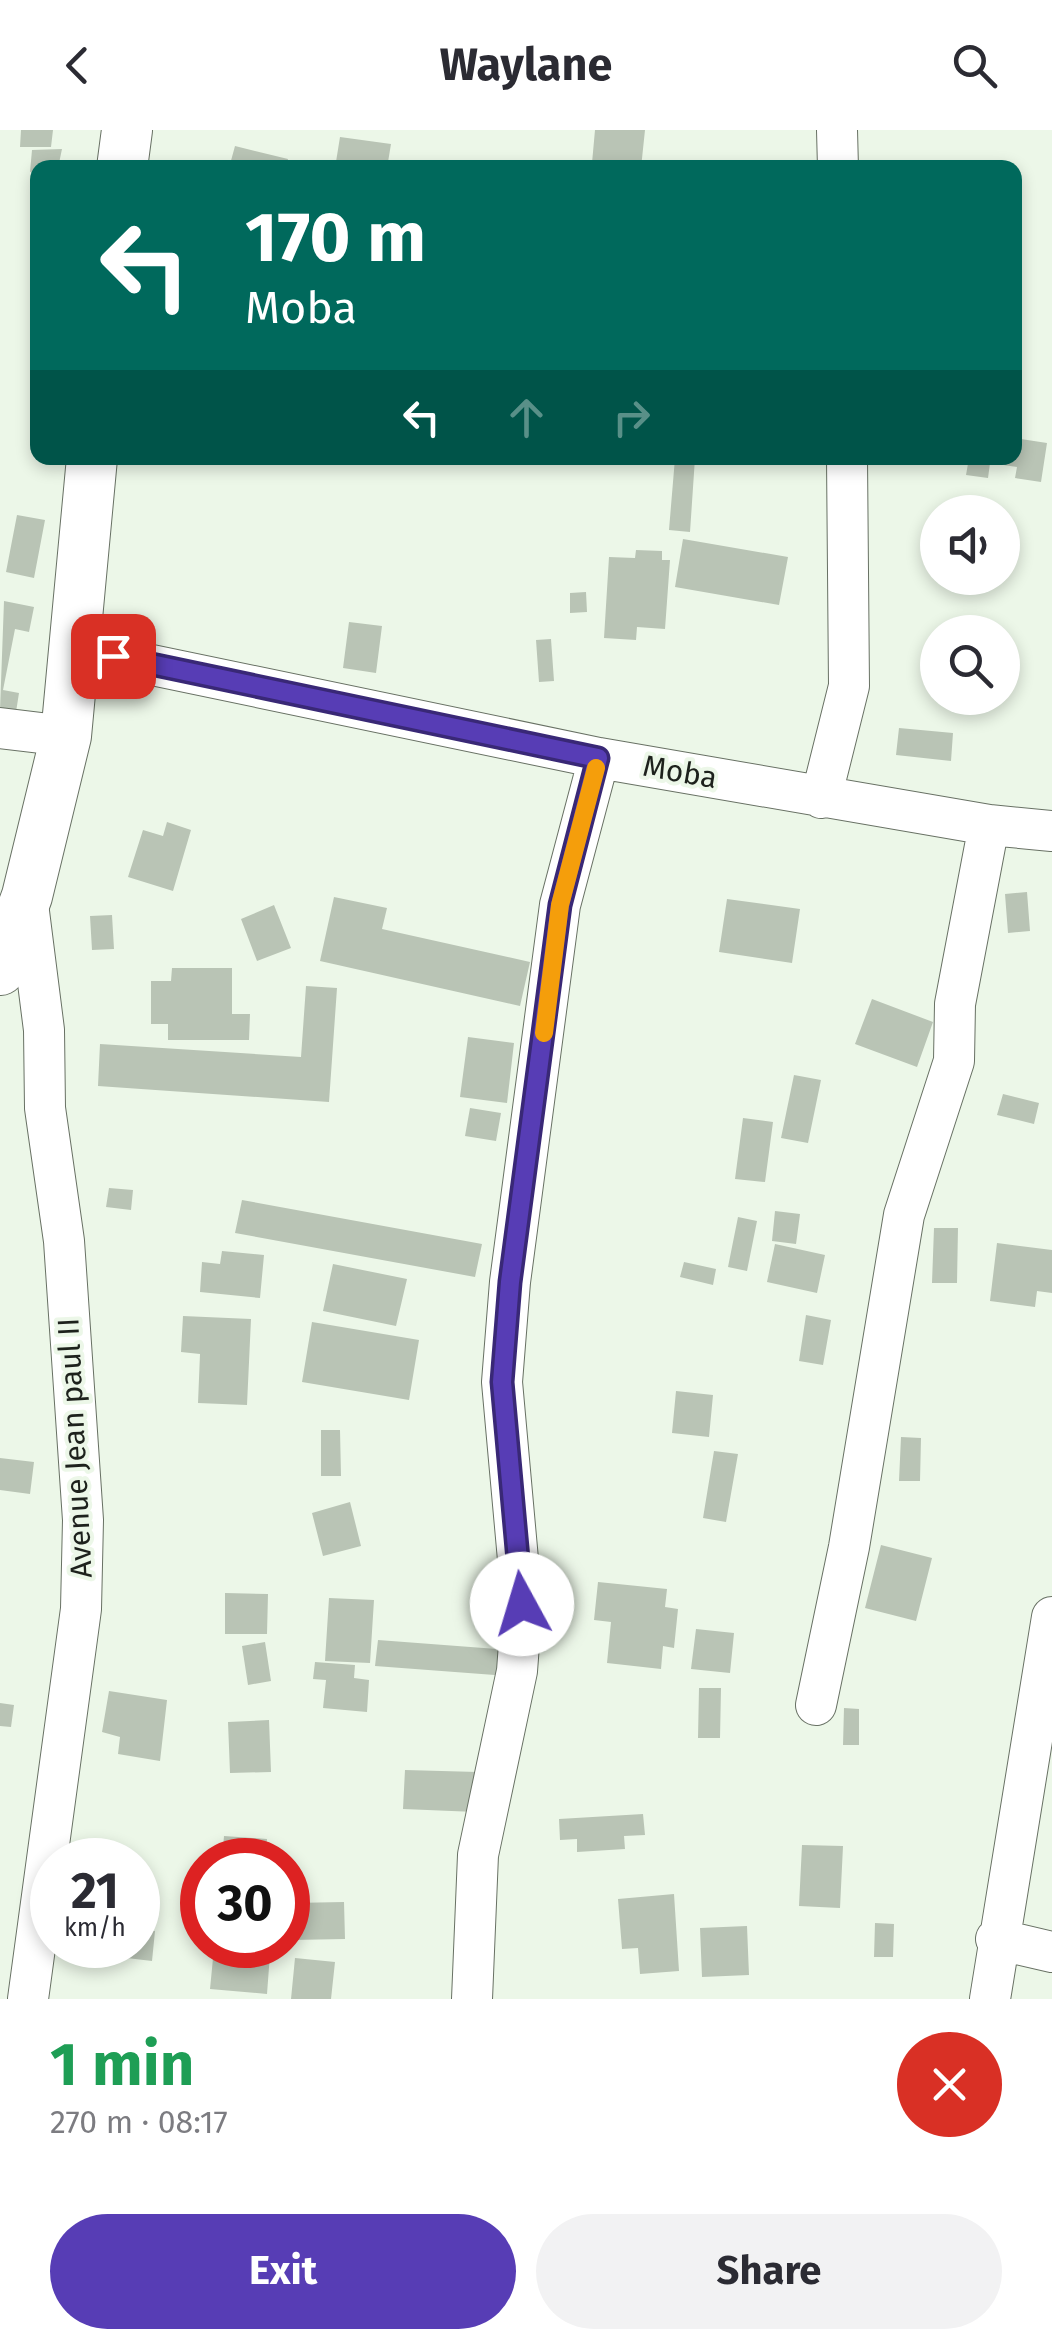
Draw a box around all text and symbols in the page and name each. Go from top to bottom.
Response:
icon: back [50,38,105,93]
text: Waylane [440,38,612,92]
icon: search [947,38,1002,93]
text: 170 m [245,196,426,280]
icon: left [80,200,210,330]
text: Moba [245,281,357,335]
icon: left [394,390,449,445]
icon: ahead [499,390,554,445]
icon: right [604,390,659,445]
map controls [920,495,1020,715]
button: sound [920,495,1020,595]
pin [71,614,156,699]
button: search [920,615,1020,715]
icon: arrive [86,629,141,684]
street label: Moba [640,748,720,796]
street label: Avenue Jean paul II [50,1317,100,1579]
position arrow [470,1552,574,1656]
speed limit sign: 30 [180,1838,310,1968]
text: 21 [71,1861,119,1921]
text: km/h [64,1913,126,1943]
text: 1 min [50,2029,194,2101]
button: close [897,2032,1002,2137]
text: 270 m · 08:17 [50,2103,228,2141]
button: Exit [50,2214,516,2329]
button: Share [536,2214,1002,2329]

